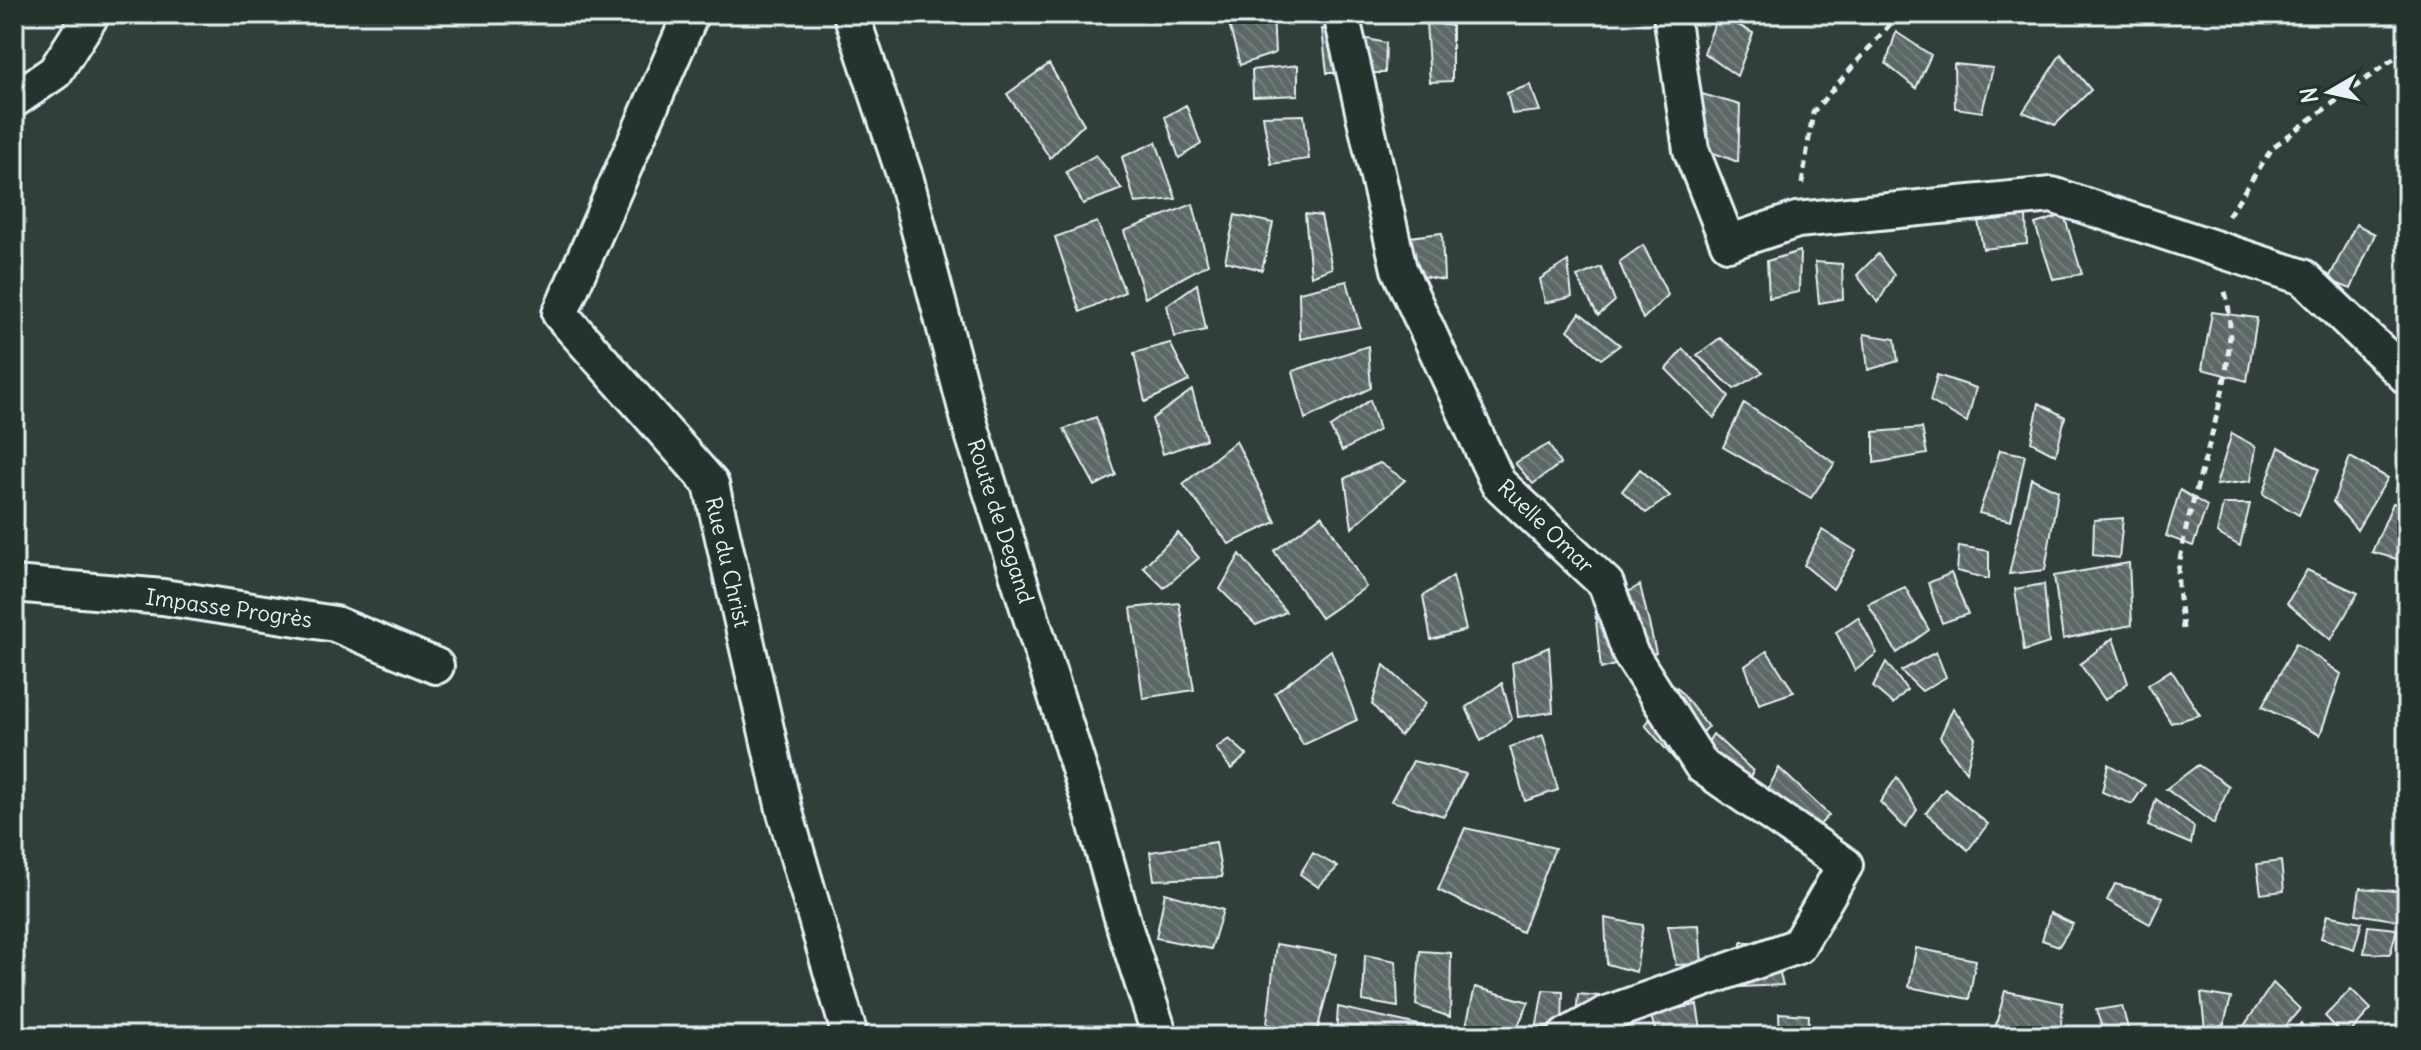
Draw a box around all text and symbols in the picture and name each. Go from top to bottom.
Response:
north arrow [2289,52,2369,132]
text: N [2294,85,2324,105]
street label: Route de Degand [961,435,1041,607]
street label: Ruelle Omar [1492,473,1600,579]
street label: Rue du Christ [699,494,757,630]
street label: Impasse Progrès [144,582,314,634]

